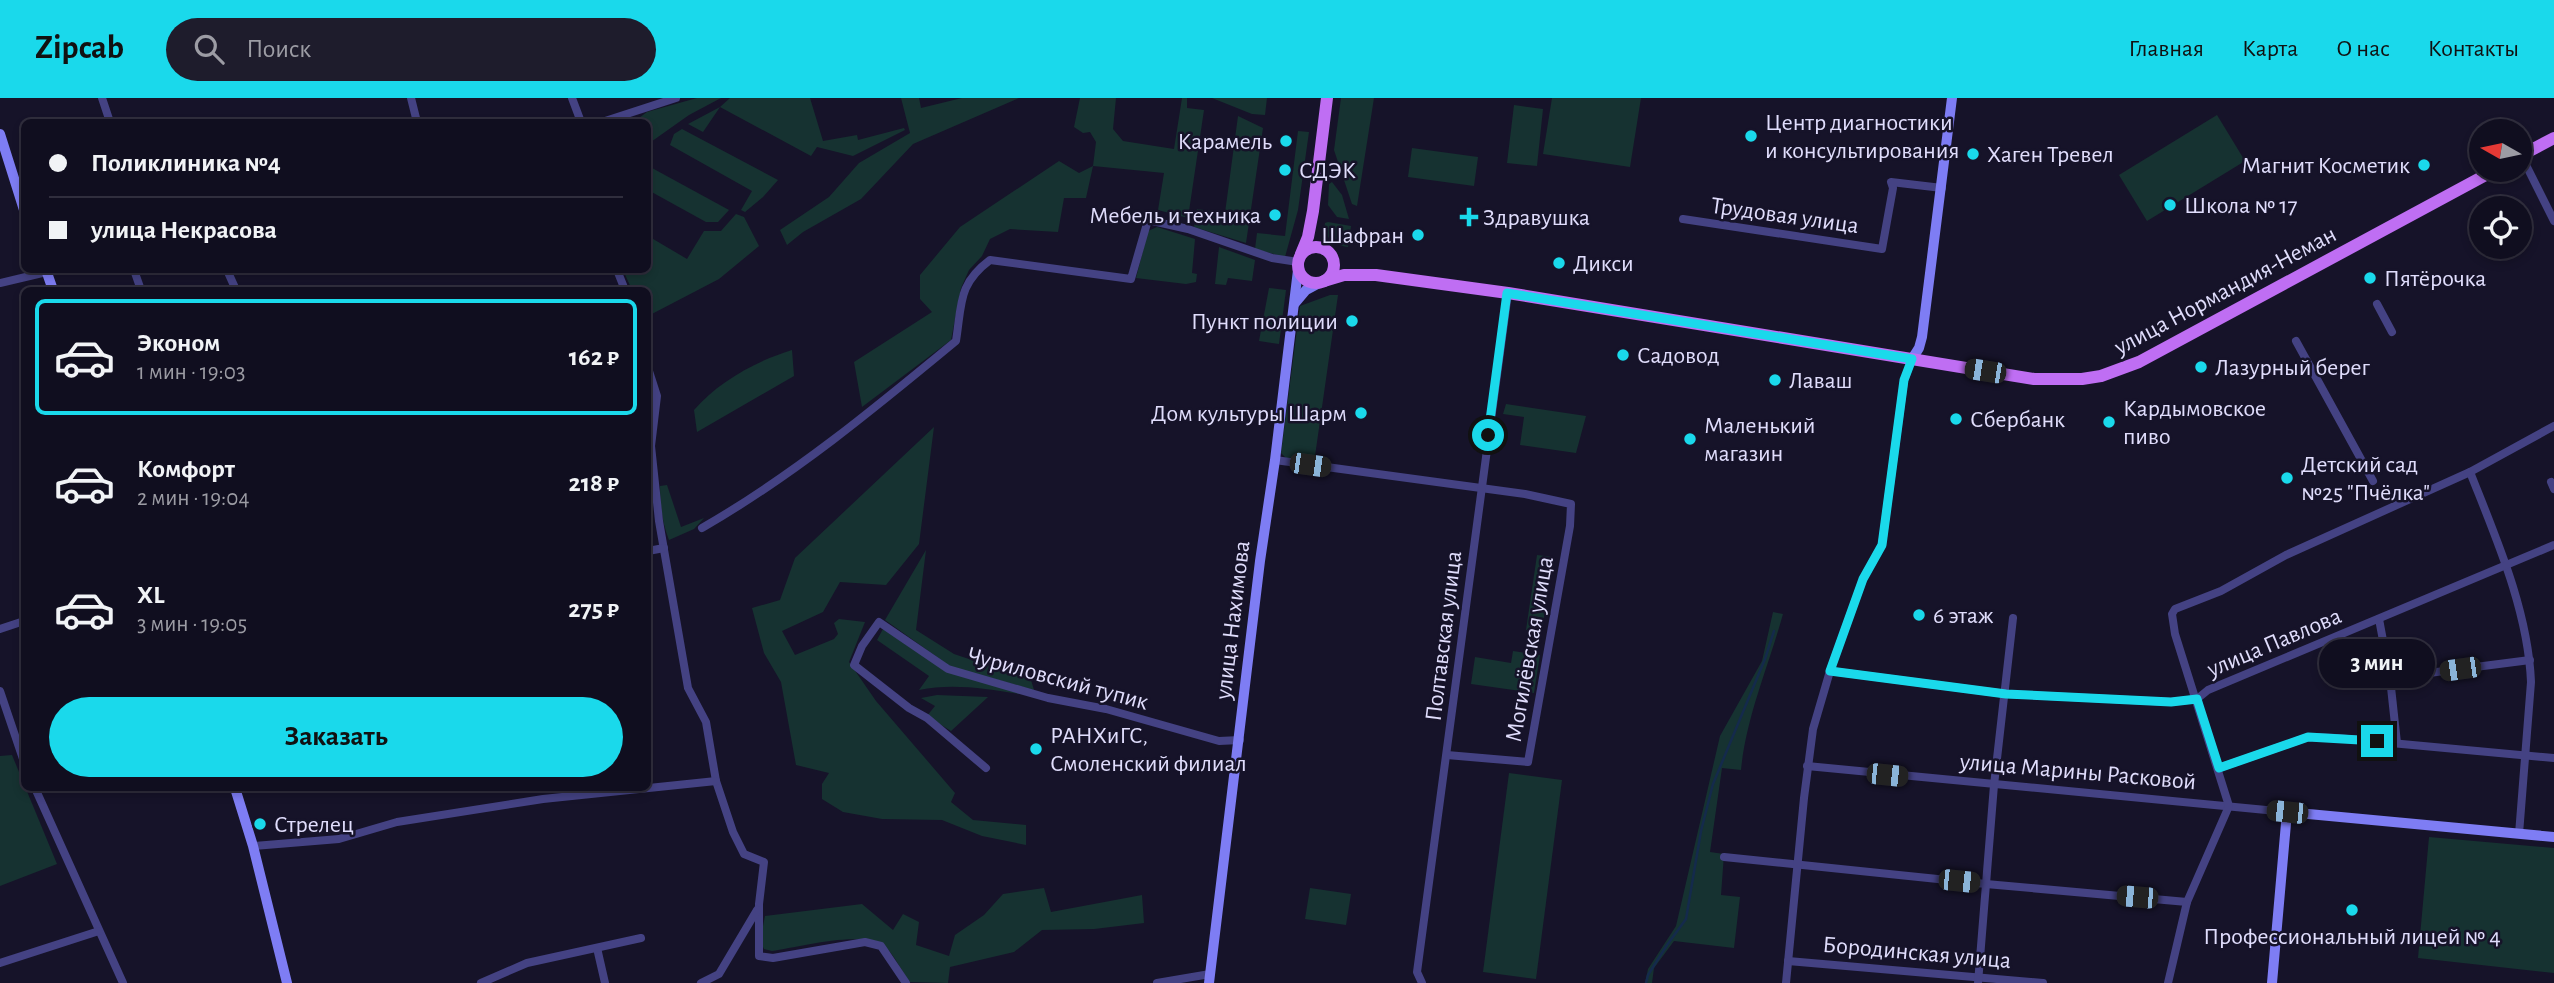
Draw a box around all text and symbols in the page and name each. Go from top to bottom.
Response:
search box [166,18,656,81]
icon: search [190,30,228,68]
text: Zipcab [35,32,124,65]
text: Поиск [246,36,311,62]
text: Главная [2129,37,2204,61]
text: Карта [2242,37,2298,61]
text: О нас [2336,37,2390,61]
text: Контакты [2428,37,2519,61]
place label: Центр диагностики и консультирования [1765,111,1959,163]
north arrow [2469,119,2532,182]
map controls [2469,119,2532,259]
marker: Центр диагностики и консультирования [1743,128,1759,144]
place label: Карамель [1177,130,1272,154]
marker: Карамель [1278,133,1294,149]
place label: Хаген Тревел [1987,143,2114,167]
marker: Хаген Тревел [1965,146,1981,162]
text: Поликлиника №4 [91,150,281,176]
place label: Магнит Косметик [2242,154,2410,178]
marker: Магнит Косметик [2416,157,2432,173]
place label: СДЭК [1299,159,1356,183]
marker: СДЭК [1277,162,1293,178]
street label: Трудовая улица [1709,194,1860,238]
place label: Школа № 17 [2184,194,2297,218]
button: locate [2469,196,2532,259]
marker: Школа № 17 [2162,197,2178,213]
place label: Мебель и техника [1089,204,1261,228]
place label: Здравушка [1483,206,1590,230]
marker: Мебель и техника [1267,207,1283,223]
marker: Здравушка [1461,209,1477,225]
text: улица Некрасова [91,217,277,243]
street label: улица Нормандия-Неман [2110,222,2340,360]
place label: Шафран [1321,224,1404,248]
marker: Шафран [1410,227,1426,243]
place label: Дикси [1573,252,1634,276]
marker: Дикси [1551,255,1567,271]
place label: Пятёрочка [2384,267,2486,291]
marker: Пятёрочка [2362,270,2378,286]
place label: Пункт полиции [1191,310,1338,334]
marker: Пункт полиции [1344,313,1360,329]
icon: car [53,326,116,389]
text: Эконом [137,330,220,356]
text: 162 ₽ [569,344,619,370]
place label: Садовод [1637,344,1720,368]
marker: Садовод [1615,347,1631,363]
place label: Лазурный берег [2215,356,2371,380]
car [1963,357,2008,385]
marker: Лазурный берег [2193,359,2209,375]
text: 1 мин · 19:03 [137,361,245,384]
place label: Лаваш [1789,369,1852,393]
marker: Лаваш [1767,372,1783,388]
place label: Кардымовское пиво [2123,397,2266,449]
place label: Дом культуры Шарм [1151,402,1347,426]
marker: Дом культуры Шарм [1353,405,1369,421]
place label: Сбербанк [1970,408,2065,432]
marker: Сбербанк [1948,411,1964,427]
place label: Маленький магазин [1704,414,1815,466]
marker: Кардымовское пиво [2101,414,2117,430]
route start [1472,419,1504,451]
marker: Маленький магазин [1682,431,1698,447]
icon: car [53,452,116,515]
car [1288,452,1333,478]
place label: Детский сад №25 "Пчёлка" [2301,453,2430,505]
text: Комфорт [137,456,235,482]
text: 218 ₽ [568,470,619,496]
marker: Детский сад №25 "Пчёлка" [2279,470,2295,486]
text: 2 мин · 19:04 [137,487,250,510]
street label: улица Нахимова [1211,539,1255,702]
street label: Полтавская улица [1422,550,1466,723]
street label: Могилёвская улица [1502,555,1558,744]
icon: car [53,578,116,641]
text: XL [137,582,164,608]
text: 275 ₽ [568,596,619,622]
place label: 6 этаж [1933,604,1994,628]
street label: улица Павлова [2203,604,2345,682]
marker: 6 этаж [1911,607,1927,623]
text: 3 мин · 19:05 [137,613,247,636]
callout: 3 мин [2319,640,2435,688]
street label: Чуриловский тупик [965,643,1151,715]
text: 3 мин [2351,652,2403,675]
car [2438,656,2483,682]
button: Заказать [49,697,623,777]
place label: РАНХиГС, Смоленский филиал [1050,724,1247,776]
route end [2361,725,2393,757]
marker: РАНХиГС, Смоленский филиал [1028,741,1044,757]
street label: улица Марины Расковой [1958,750,2197,794]
car [1866,762,1909,788]
car [2266,799,2309,825]
place label: Стрелец [274,813,354,837]
marker: Стрелец [252,816,268,832]
car [1938,868,1981,894]
car [2116,885,2159,909]
marker: Профессиональный лицей № 4 [2344,902,2360,918]
place label: Профессиональный лицей № 4 [2203,925,2501,949]
street label: Бородинская улица [1822,933,2012,973]

